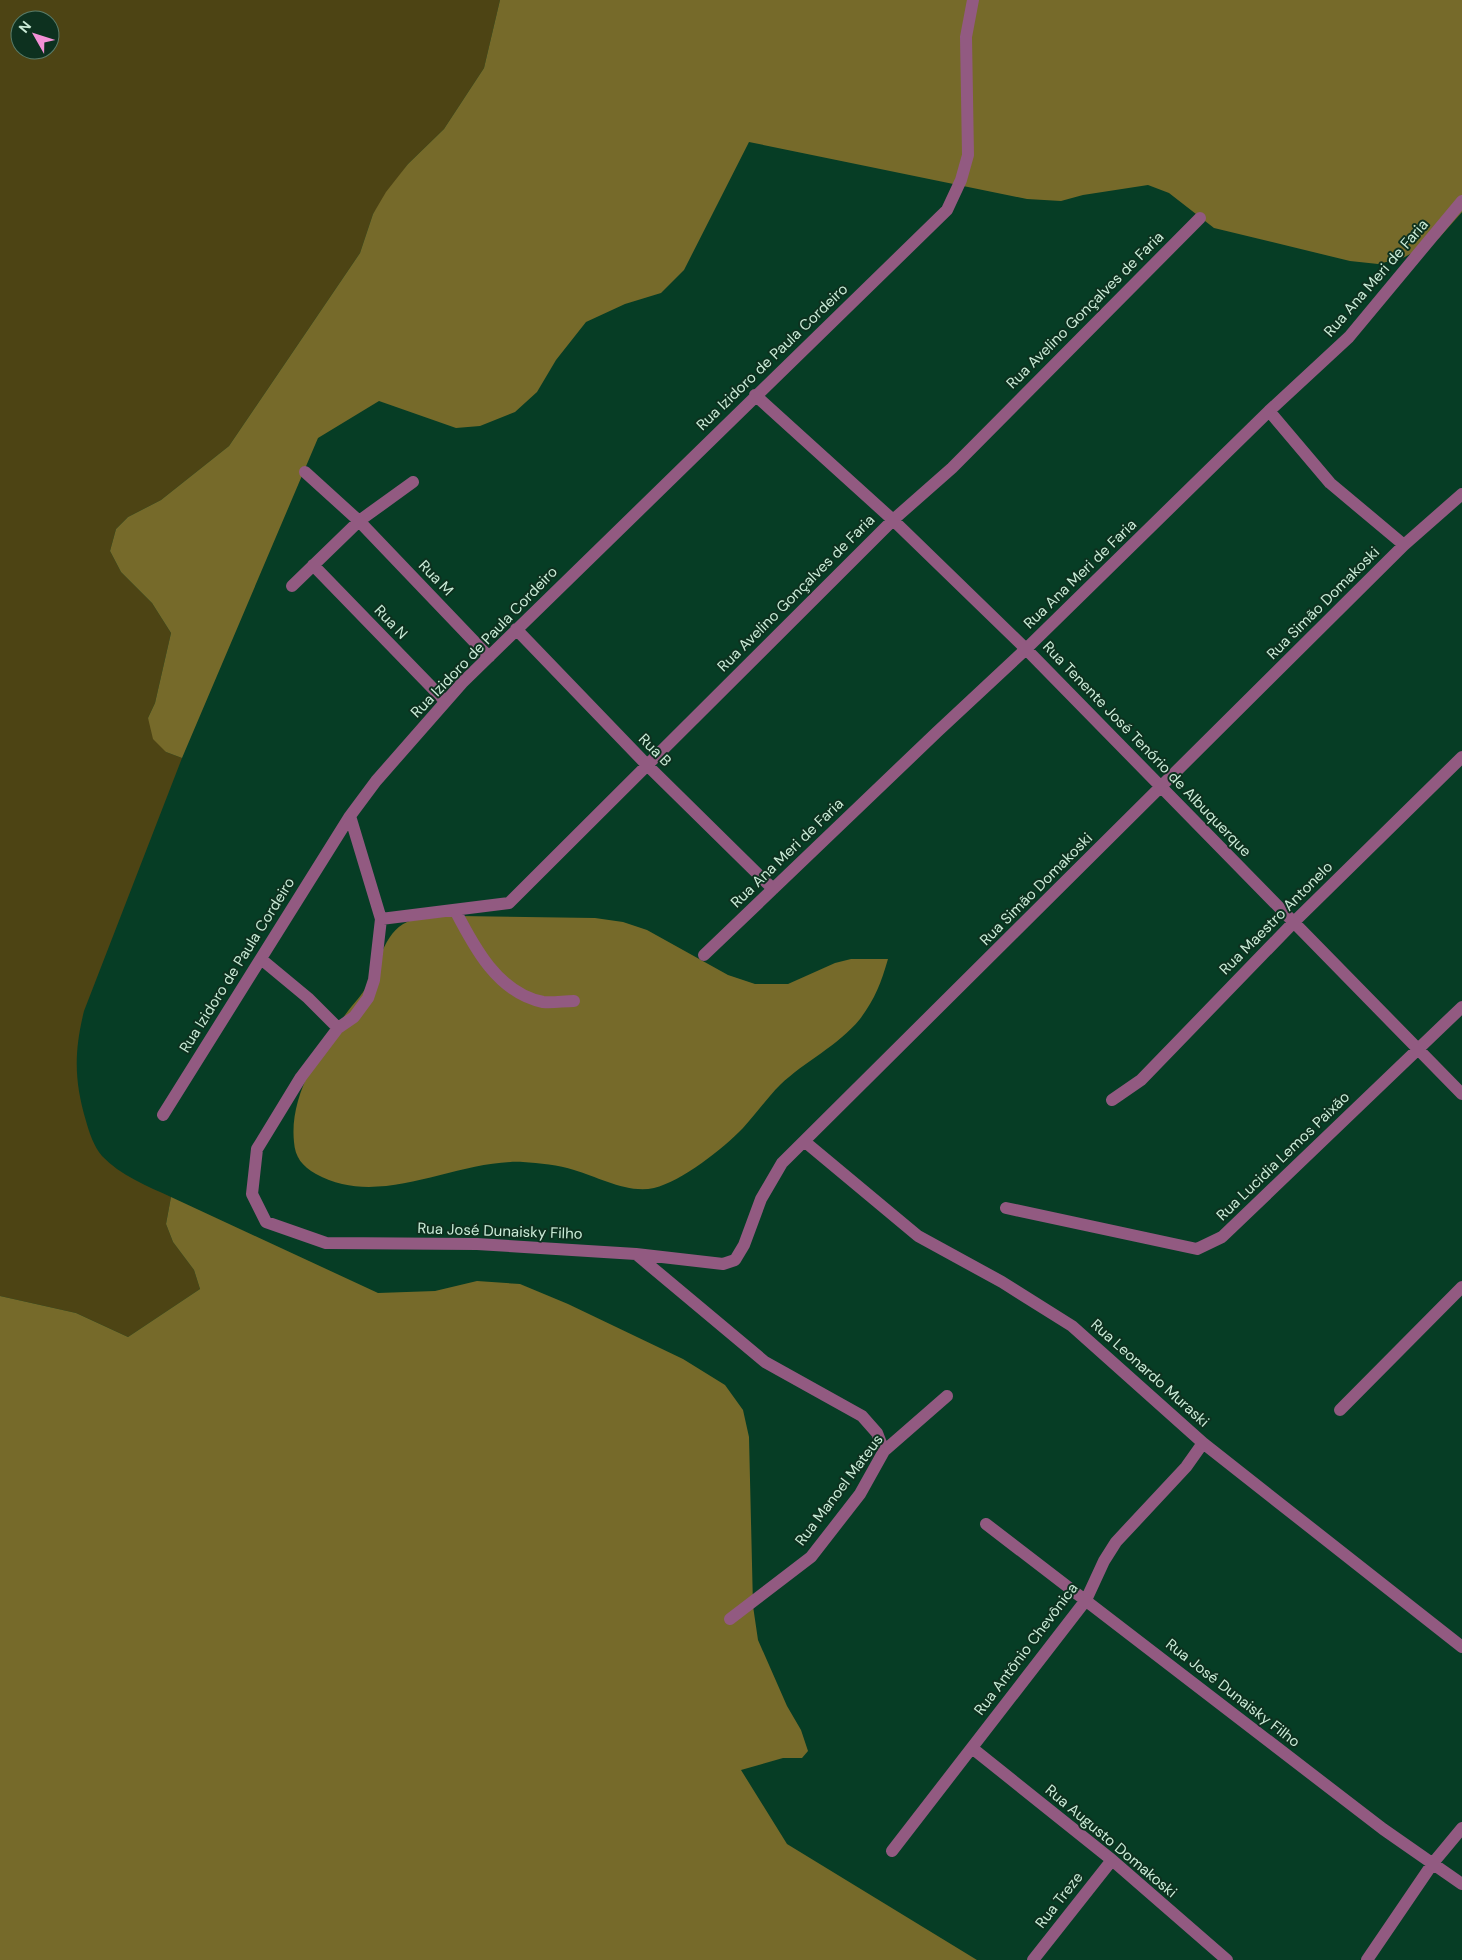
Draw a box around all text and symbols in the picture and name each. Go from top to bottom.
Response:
north arrow [10,10,60,60]
text: N [15,17,35,36]
street label: Rua Ana Meri de Faria [1319,215,1433,341]
street label: Rua Avelino Gonçalves de Faria [1002,227,1168,393]
street label: Rua Izidoro de Paula Cordeiro [692,279,852,435]
street label: Rua Avelino Gonçalves de Faria [713,510,879,676]
street label: Rua Ana Meri de Faria [1019,515,1141,633]
street label: Rua Simão Domakoski [1262,542,1384,664]
street label: Rua M [414,556,458,600]
street label: Rua Izidoro de Paula Cordeiro [406,562,562,722]
street label: Rua N [370,601,412,643]
street label: Rua Tenente José Tenório de Albuquerque [1038,637,1256,861]
street label: Rua B [634,729,676,771]
street label: Rua Ana Meri de Faria [726,794,848,912]
street label: Rua Simão Domakoski [975,828,1097,950]
street label: Rua Maestro Antonelo [1215,857,1337,979]
street label: Rua Izidoro de Paula Cordeiro [175,873,299,1056]
street label: Rua Lucidia Lemos Paixão [1212,1087,1354,1225]
street label: Rua José Dunaisky Filho [417,1218,583,1244]
street label: Rua Leonardo Muraski [1087,1315,1213,1431]
street label: Rua Manoel Mateus [790,1430,888,1550]
street label: Rua Antônio Chevônica [970,1579,1082,1719]
street label: Rua José Dunaisky Filho [1162,1634,1304,1752]
street label: Rua Augusto Domakoski [1041,1780,1181,1902]
street label: Rua Treze [1031,1868,1087,1932]

